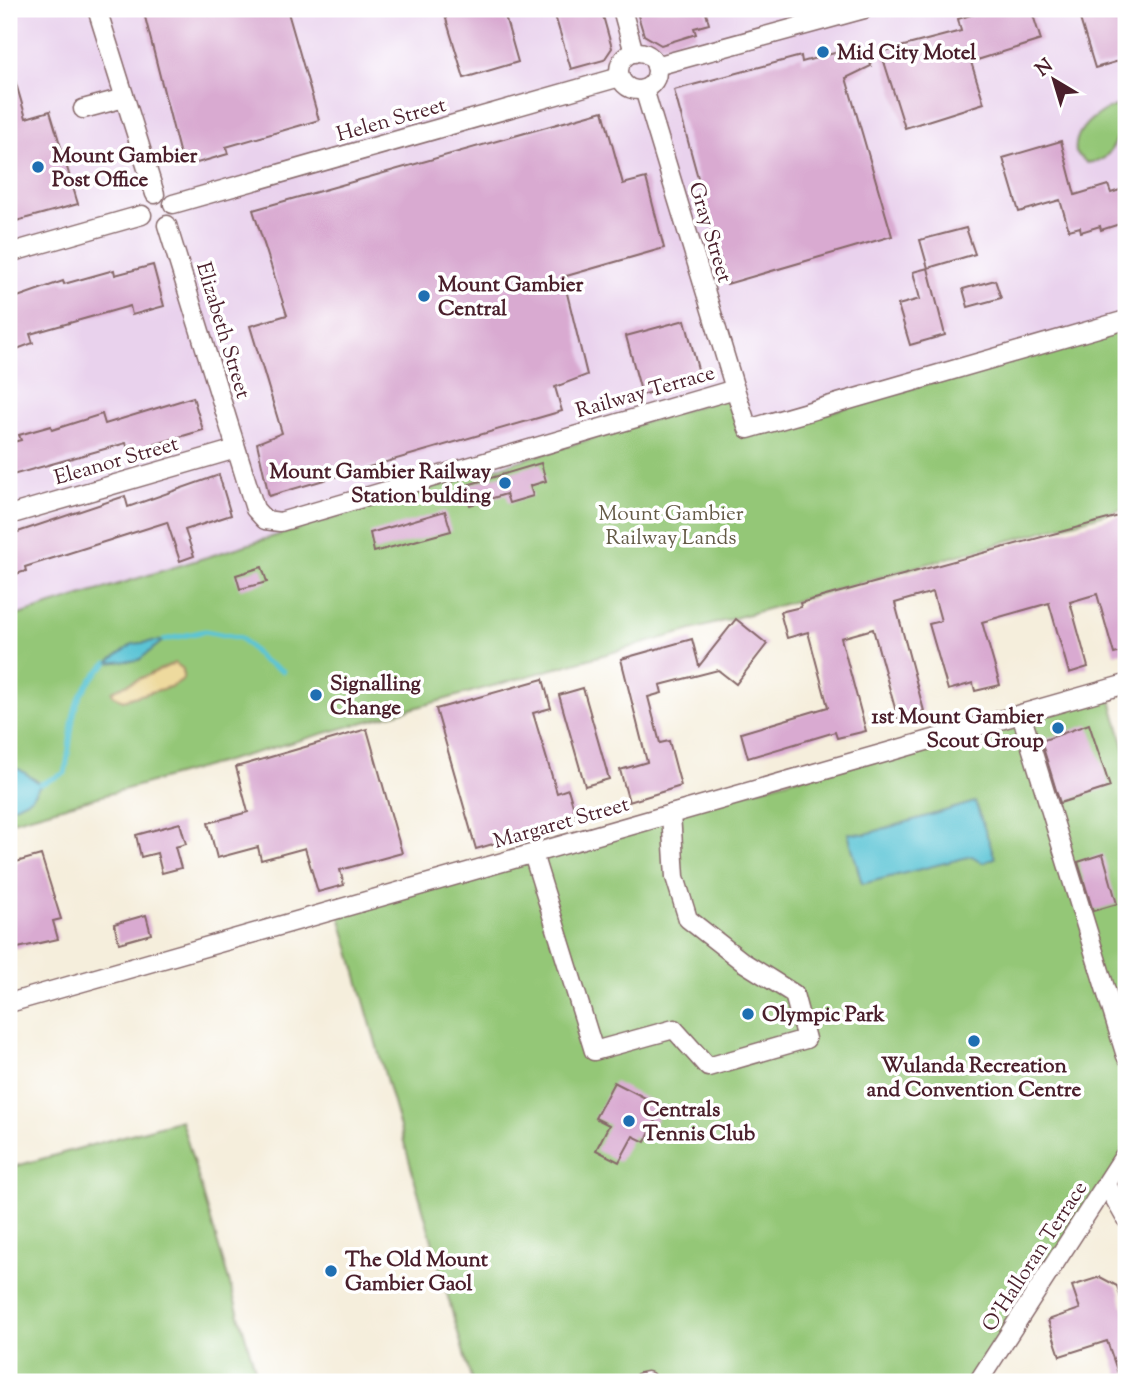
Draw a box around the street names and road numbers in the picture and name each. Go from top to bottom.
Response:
street label: Helen Street [333,91,450,151]
street label: Gray Street [680,179,739,287]
street label: Elizabeth Street [187,259,257,403]
street label: Railway Terrace [572,359,719,427]
street label: Eleanor Street [51,430,182,494]
street label: Margaret Street [490,790,633,858]
street label: O'Halloran Terrace [976,1176,1096,1338]

